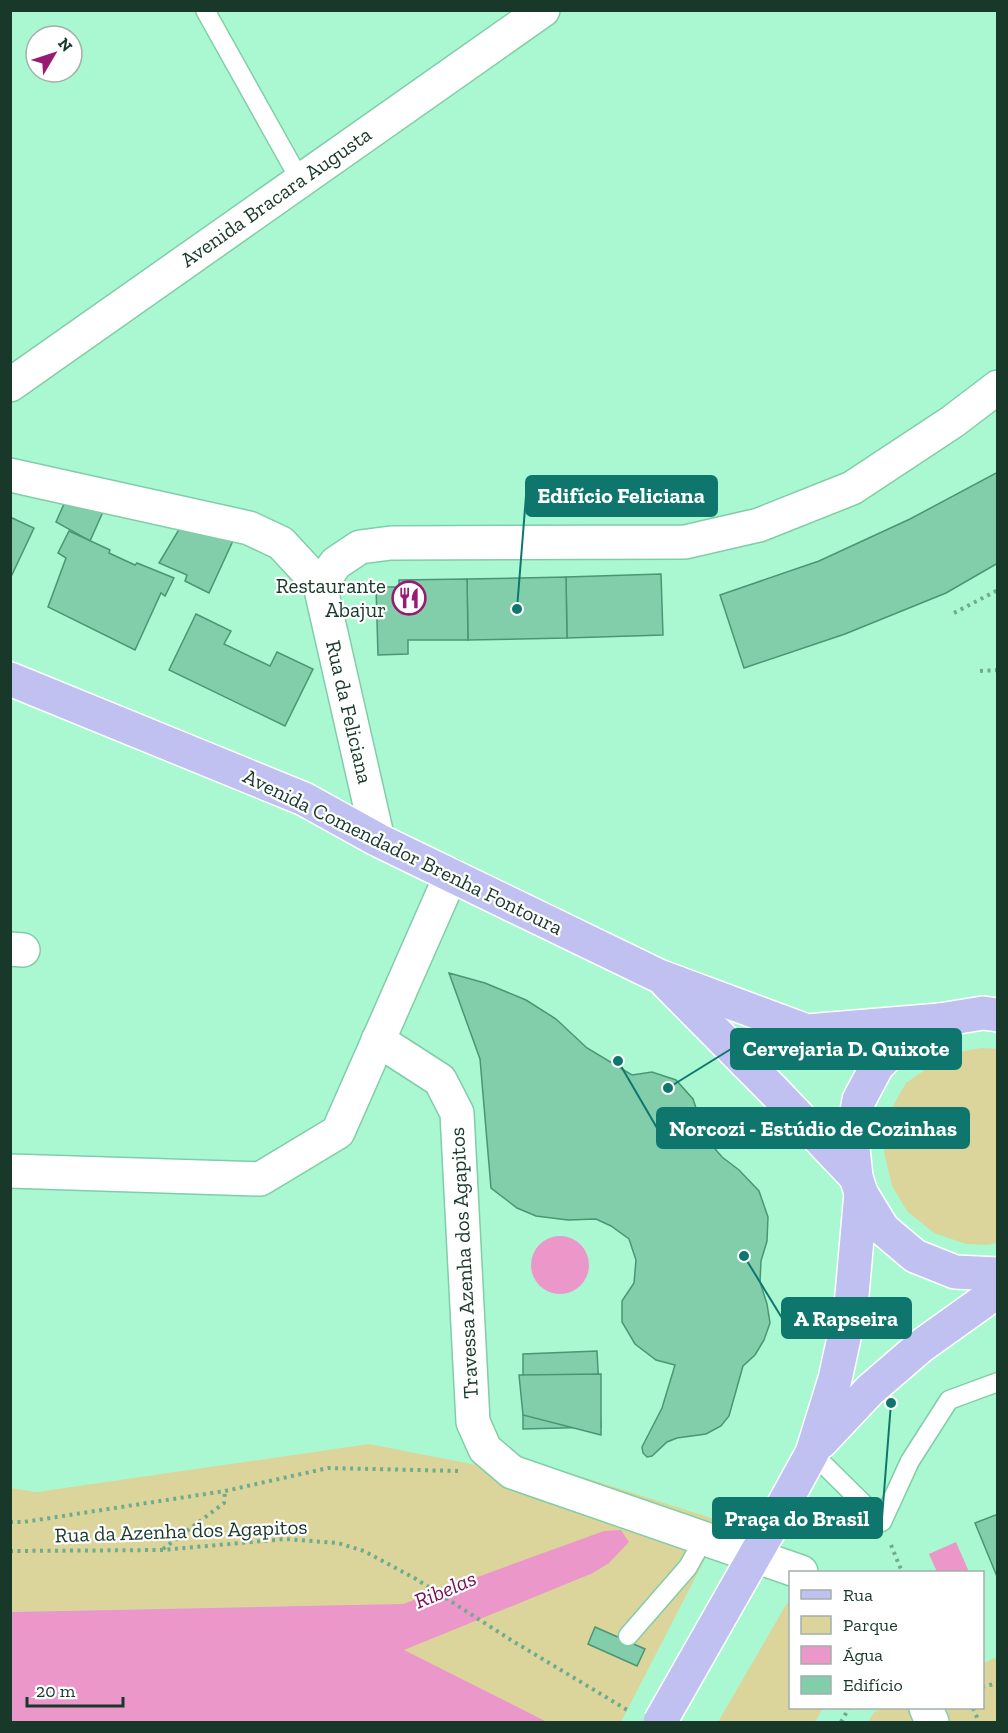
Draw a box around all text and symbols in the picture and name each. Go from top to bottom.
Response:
north arrow [24,24,84,84]
text: N [54,34,76,56]
street label: Avenida Bracara Augusta [175,121,376,272]
callout: Edifício Feliciana [526,476,717,516]
text: Edifício Feliciana [537,482,705,509]
place label: Restaurante Abajur [276,573,386,623]
restaurant icon: Restaurante Abajur [391,580,427,616]
street label: Rua da Feliciana [321,638,378,786]
street label: Avenida Comendador Brenha Fontoura [239,763,567,940]
callout: Cervejaria D. Quixote [731,1029,961,1069]
text: Cervejaria D. Quixote [743,1035,950,1062]
callout: Norcozi - Estúdio de Cozinhas [657,1108,969,1148]
text: Norcozi - Estúdio de Cozinhas [669,1115,957,1142]
street label: Travessa Azenha dos Agapitos [444,1127,483,1399]
callout: A Rapseira [782,1298,911,1338]
text: A Rapseira [794,1305,898,1332]
callout: Praça do Brasil [713,1498,882,1538]
text: Praça do Brasil [724,1505,870,1532]
street label: Rua da Azenha dos Agapitos [54,1514,308,1547]
water label: Ribelas [410,1564,480,1615]
legend [789,1571,984,1709]
text: Rua [843,1584,873,1606]
text: Parque [843,1614,898,1636]
text: Água [843,1644,883,1666]
scale bar [27,1670,123,1708]
text: Edifício [843,1674,903,1696]
text: 20 m [36,1680,76,1702]

